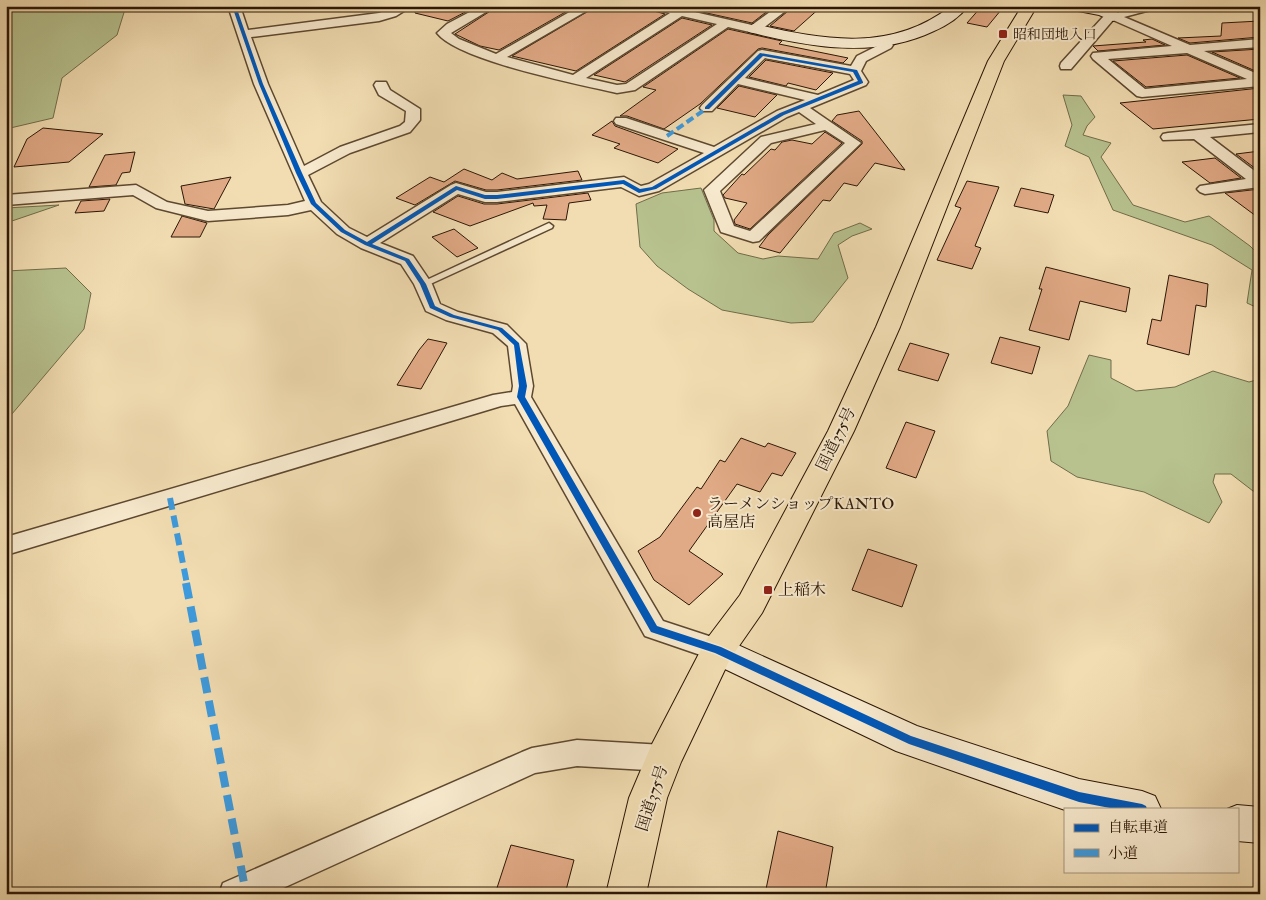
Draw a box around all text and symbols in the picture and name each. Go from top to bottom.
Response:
place label: 昭和団地入口 [1013,26,1097,43]
marker: 昭和団地入口 [997,28,1009,40]
street label: 国道375号 [812,404,860,474]
place label: ラーメンショップKANTO 高屋店 [707,494,894,532]
marker: ラーメンショップKANTO 高屋店 [691,507,703,519]
place label: 上稲木 [778,580,826,600]
marker: 上稲木 [762,584,774,596]
street label: 国道375号 [632,762,672,834]
legend [1064,808,1238,872]
text: 自転車道 [1108,818,1168,837]
text: 小道 [1108,844,1138,863]

